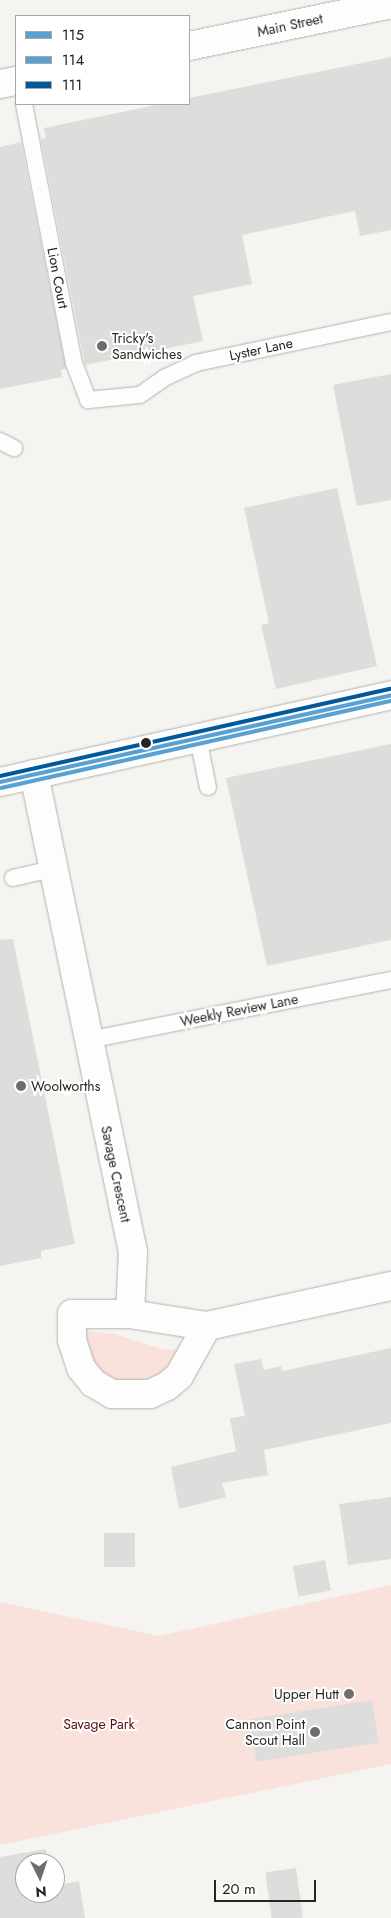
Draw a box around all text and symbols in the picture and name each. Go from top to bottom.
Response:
street label: Main Street [256,10,324,40]
legend [15,15,190,105]
text: 115 [62,24,84,46]
text: 114 [62,49,84,71]
text: 111 [62,74,82,96]
street label: Lion Court [44,246,72,310]
place label: Tricky's Sandwiches [112,330,182,362]
street label: Lyster Lane [228,334,294,364]
marker: Tricky's Sandwiches [96,340,108,352]
unlabelled marker [141,738,151,748]
street label: Weekly Review Lane [179,990,299,1030]
place label: Woolworths [31,1078,100,1094]
marker: Woolworths [15,1080,27,1092]
street label: Savage Crescent [98,1124,134,1224]
place label: Upper Hutt [274,1686,339,1702]
marker: Upper Hutt [343,1688,355,1700]
park label: Savage Park [63,1716,135,1732]
place label: Cannon Point Scout Hall [226,1716,305,1748]
marker: Cannon Point Scout Hall [309,1726,321,1738]
north arrow [15,1853,65,1903]
scale bar [216,1870,318,1902]
text: 20 m [222,1878,256,1900]
text: N [35,1882,47,1902]

